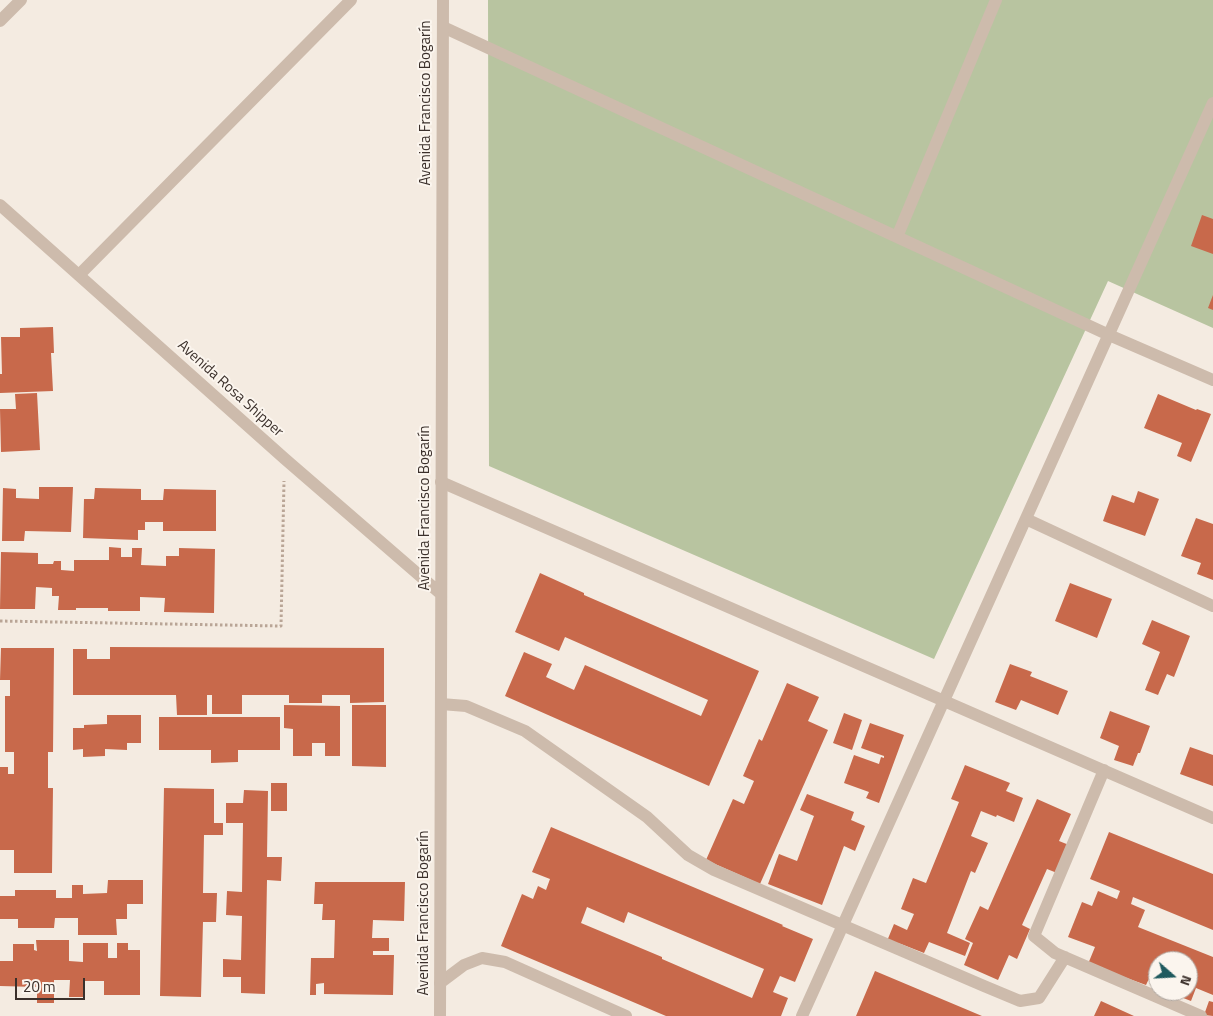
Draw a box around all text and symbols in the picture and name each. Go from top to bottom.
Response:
street label: Avenida Francisco Bogarín [417,20,435,186]
street label: Avenida Rosa Shipper [173,337,287,441]
street label: Avenida Francisco Bogarín [416,425,434,591]
street label: Avenida Francisco Bogarín [415,830,433,996]
north arrow [1148,951,1198,1001]
scale bar [18,968,88,1000]
text: N [1175,973,1198,989]
text: 20 m [23,975,56,998]

